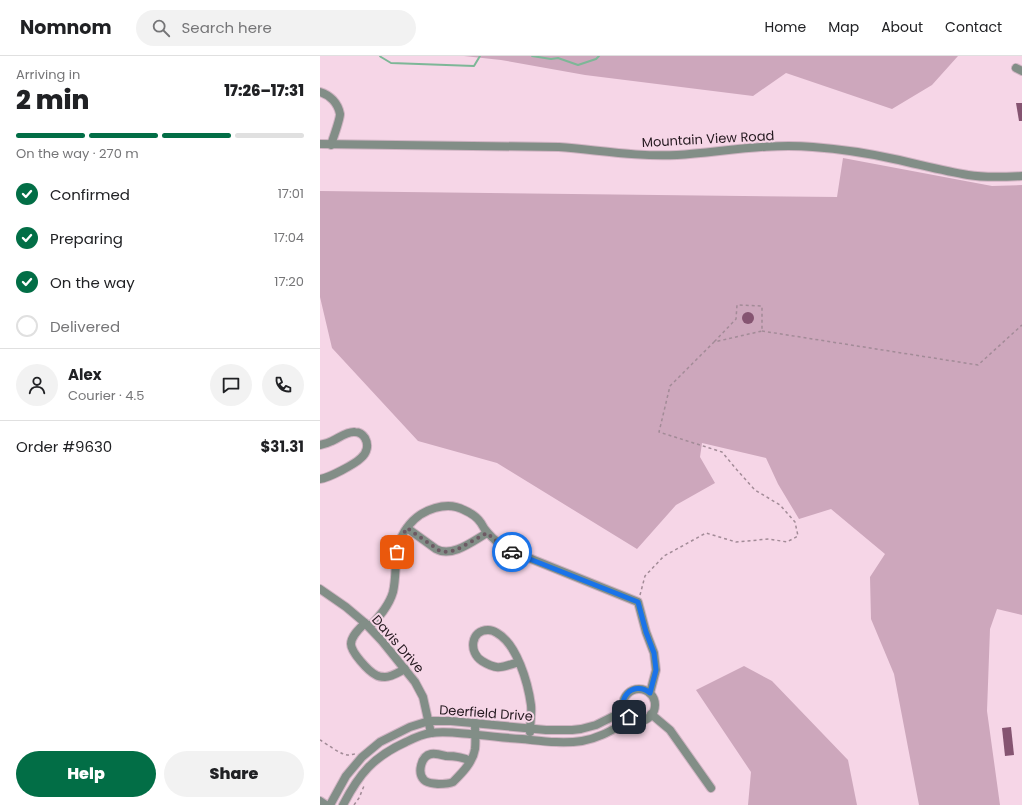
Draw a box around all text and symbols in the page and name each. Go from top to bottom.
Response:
search box [136,10,416,46]
text: Nomnom [20,14,112,41]
icon: search [150,17,172,39]
text: Search here [182,17,272,38]
text: Home [764,17,806,37]
text: Map [828,17,859,37]
text: About [881,17,923,37]
text: Contact [945,17,1002,37]
text: Arriving in [16,65,80,84]
text: 17:26–17:31 [224,80,304,101]
text: 2 min [16,82,89,118]
street label: Mountain View Road [641,126,775,152]
text: On the way · 270 m [16,144,139,163]
icon: check [16,183,38,205]
text: Confirmed [50,184,130,205]
text: 17:01 [278,184,304,203]
icon: check [16,227,38,249]
text: Preparing [50,228,123,249]
text: 17:04 [274,228,304,247]
icon: check [16,271,38,293]
text: On the way [50,272,135,293]
text: 17:20 [274,272,304,291]
text: Delivered [50,316,120,337]
button: person [16,364,58,406]
text: Alex [68,364,102,385]
button: chat [210,364,252,406]
button: phone [262,364,304,406]
text: Courier · 4.5 [68,386,144,405]
text: Order #9630 [16,436,112,457]
text: $31.31 [260,436,304,457]
courier [492,532,532,572]
pin [380,535,414,569]
icon: bag [386,541,408,563]
icon: car [501,541,523,563]
street label: Davis Drive [367,611,429,677]
street label: Deerfield Drive [439,700,533,726]
pin [612,700,646,734]
icon: home [618,706,640,728]
button: Help [16,751,156,797]
button: Share [164,751,304,797]

